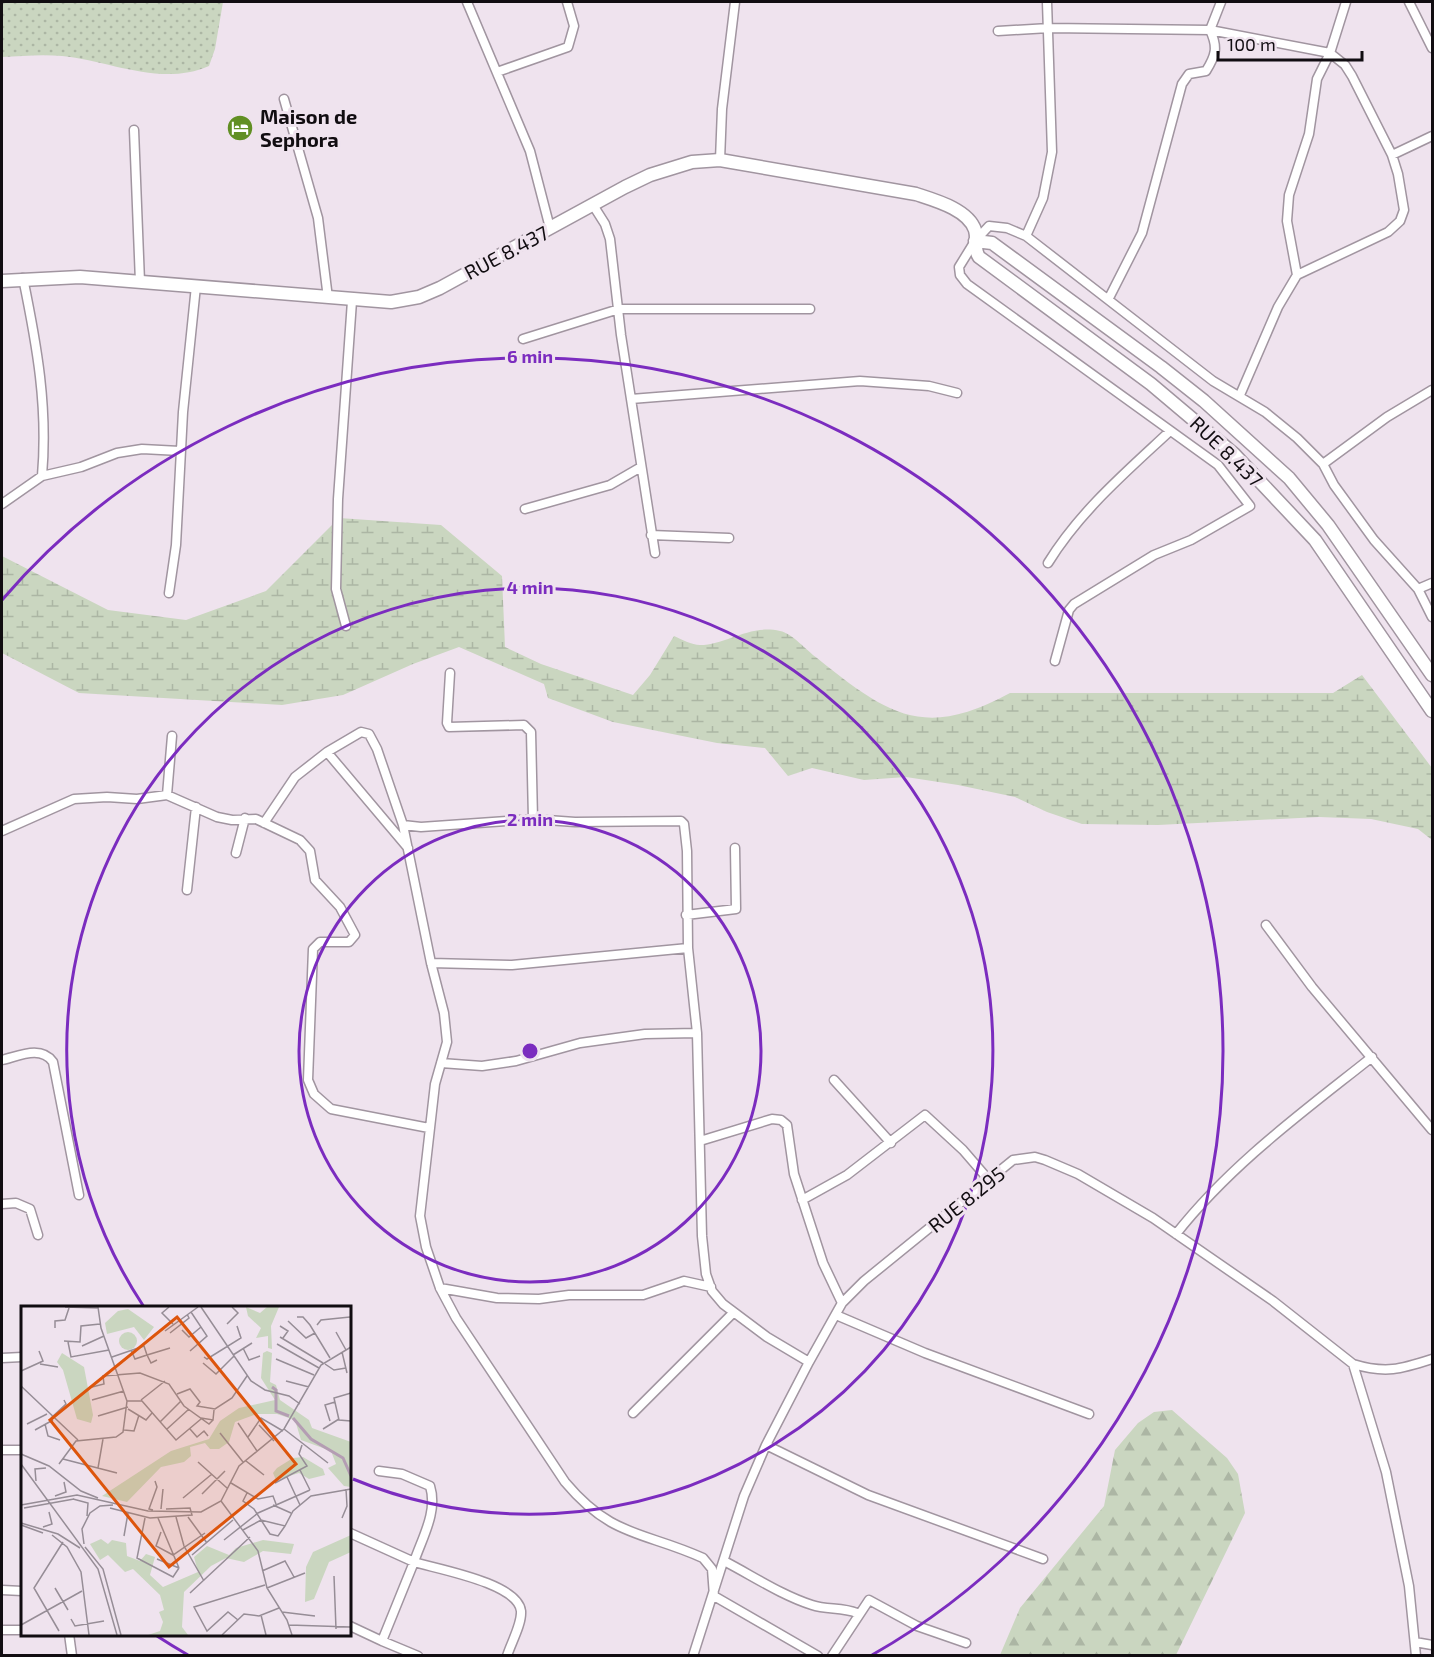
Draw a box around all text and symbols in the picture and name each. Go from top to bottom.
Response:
scale bar [1218,24,1362,62]
text: 100 m [1227,33,1276,55]
place label: Maison de Sephora [260,104,357,151]
hotel icon: Maison de Sephora [225,113,255,143]
street label: RUE 8.437 [460,220,552,284]
text: 6 min [507,345,553,367]
street label: RUE 8.437 [1186,411,1268,491]
text: 4 min [507,576,554,598]
text: 2 min [507,808,553,830]
centre of rings [520,1041,540,1061]
street label: RUE 8.295 [923,1161,1009,1237]
inset map [21,1306,351,1636]

